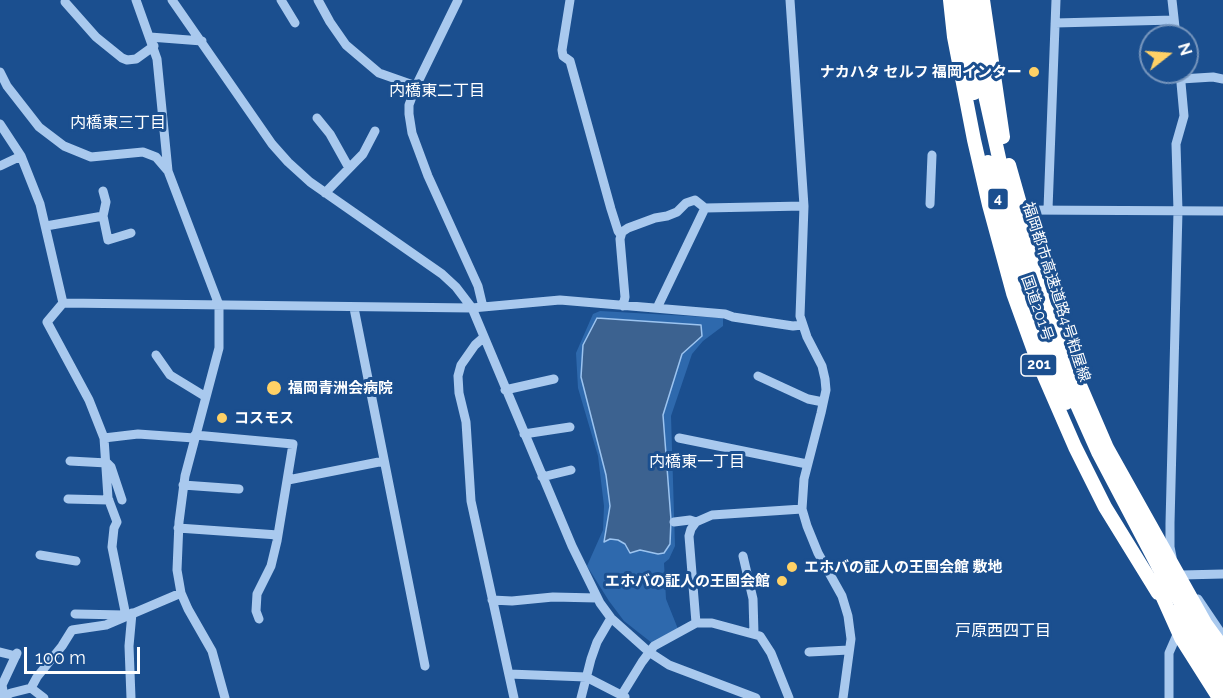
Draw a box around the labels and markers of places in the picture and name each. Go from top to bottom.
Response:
place label: ナカハタ セルフ 福岡インター [820,63,1022,81]
marker: ナカハタ セルフ 福岡インター [1027,65,1041,79]
marker: 福岡青洲会病院 [265,379,283,397]
place label: 福岡青洲会病院 [288,379,393,397]
place label: コスモス [234,409,294,427]
marker: コスモス [215,411,229,425]
place label: エホバの証人の王国会館 敷地 [804,558,1003,576]
marker: エホバの証人の王国会館 敷地 [785,560,799,574]
place label: エホバの証人の王国会館 [605,572,770,590]
marker: エホバの証人の王国会館 [775,574,789,588]

